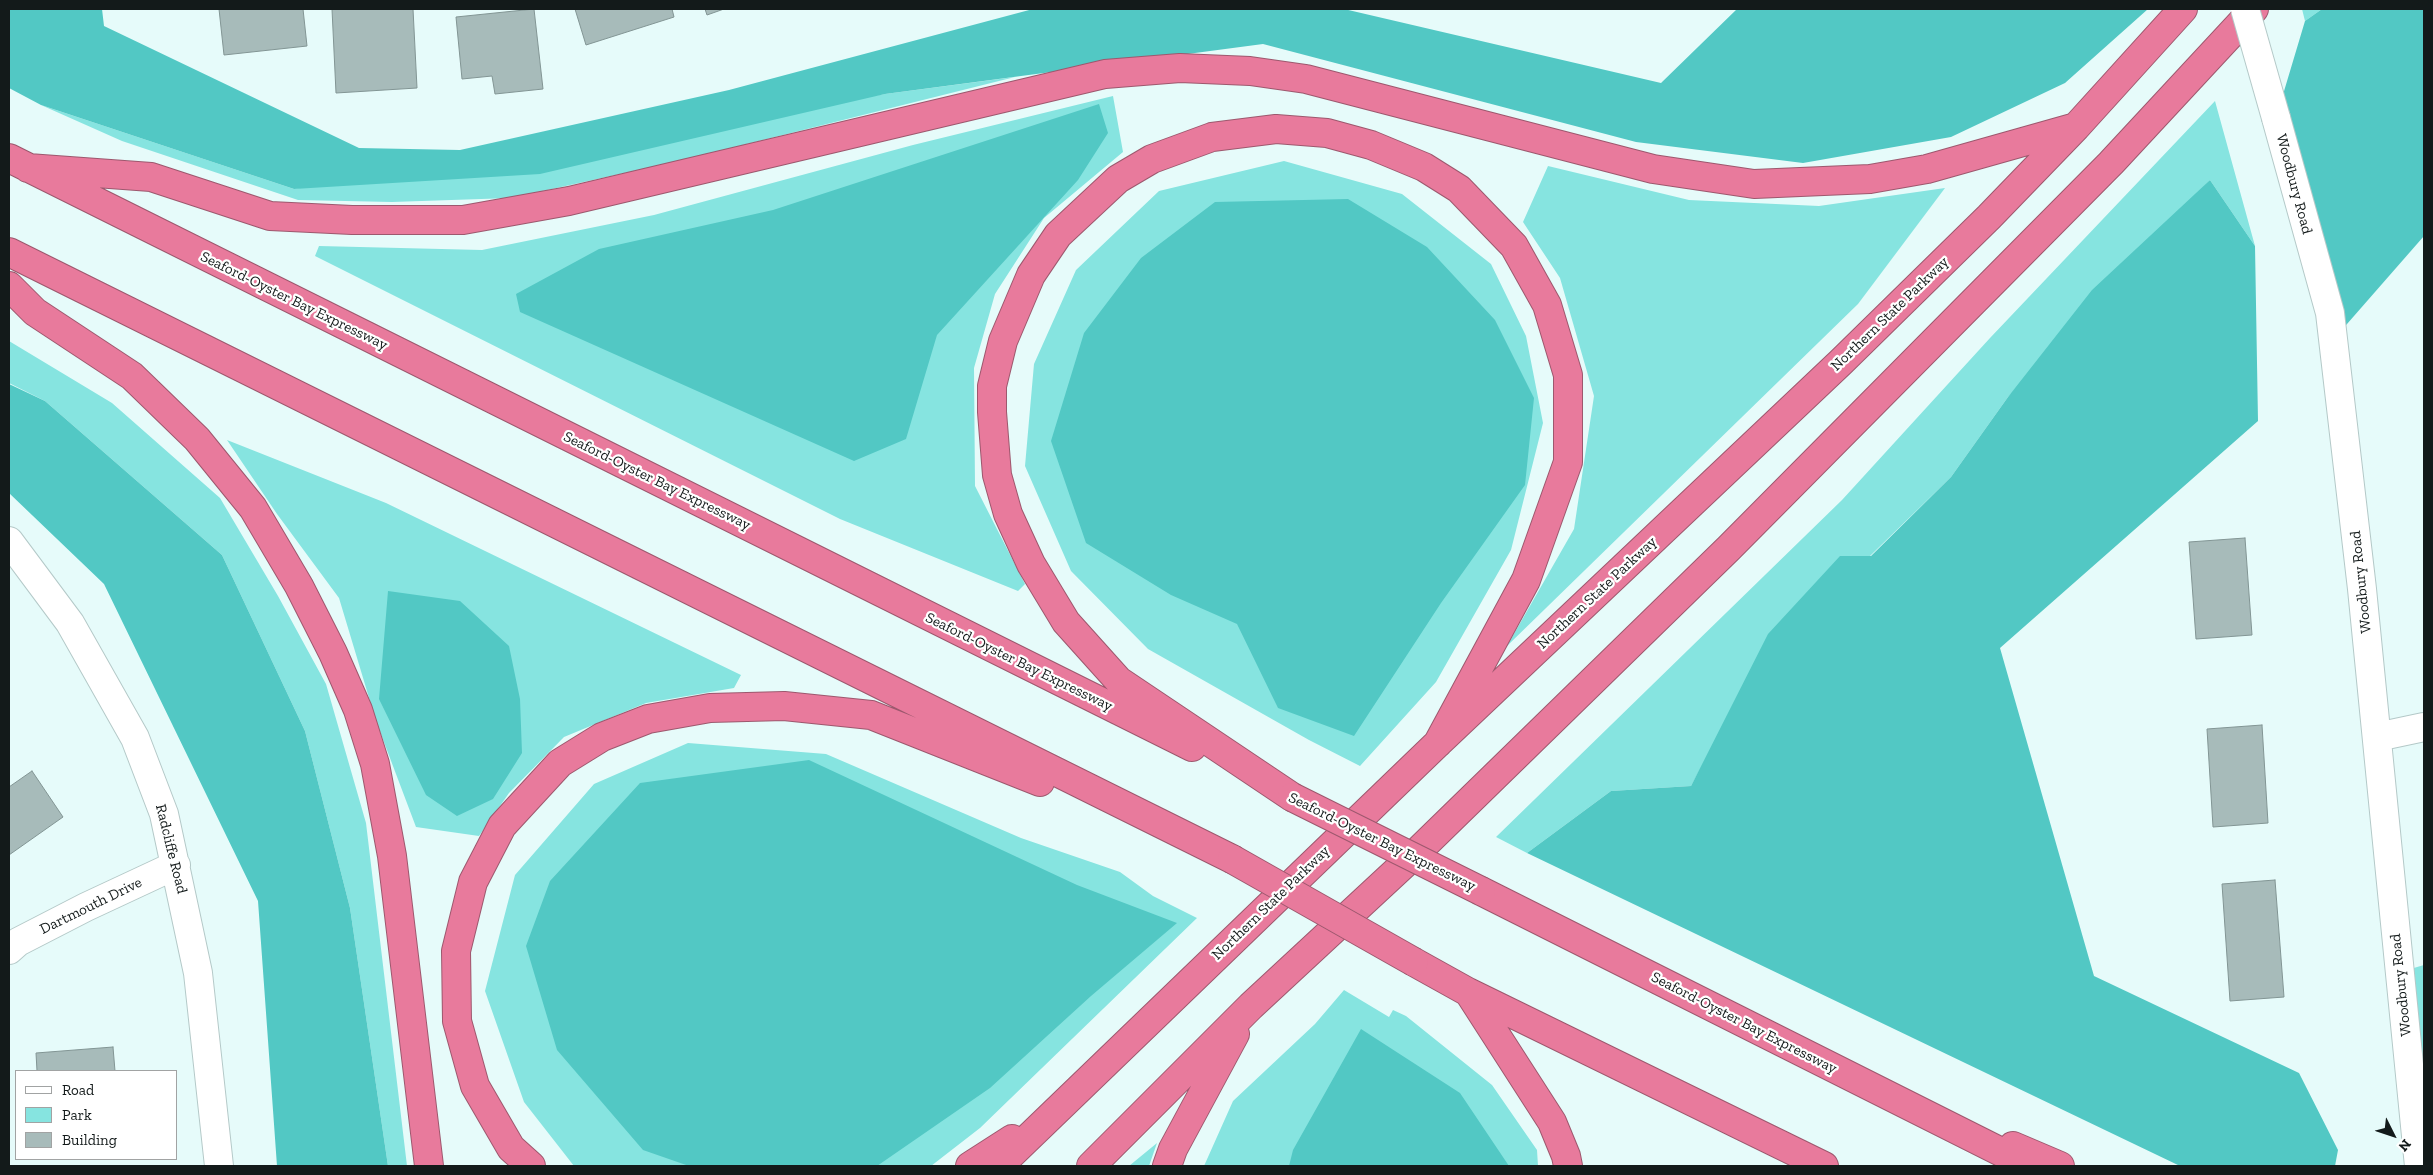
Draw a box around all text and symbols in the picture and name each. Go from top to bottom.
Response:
street label: Woodbury Road [2272,132,2316,236]
street label: Seaford-Oyster Bay Expressway [198,248,390,354]
street label: Northern State Parkway [1827,253,1953,375]
street label: Seaford-Oyster Bay Expressway [561,428,753,534]
street label: Woodbury Road [2347,530,2375,634]
street label: Northern State Parkway [1534,533,1660,653]
street label: Seaford-Oyster Bay Expressway [923,609,1115,715]
street label: Seaford-Oyster Bay Expressway [1286,789,1478,895]
street label: Radcliffe Road [151,802,191,896]
street label: Northern State Parkway [1208,842,1334,964]
street label: Dartmouth Drive [37,874,145,938]
street label: Woodbury Road [2387,933,2415,1037]
street label: Seaford-Oyster Bay Expressway [1648,968,1840,1078]
legend [15,1070,178,1160]
text: Road [62,1081,94,1099]
text: Park [62,1106,92,1124]
north arrow [2368,1110,2418,1160]
text: Building [62,1131,117,1149]
text: N [2395,1136,2415,1155]

